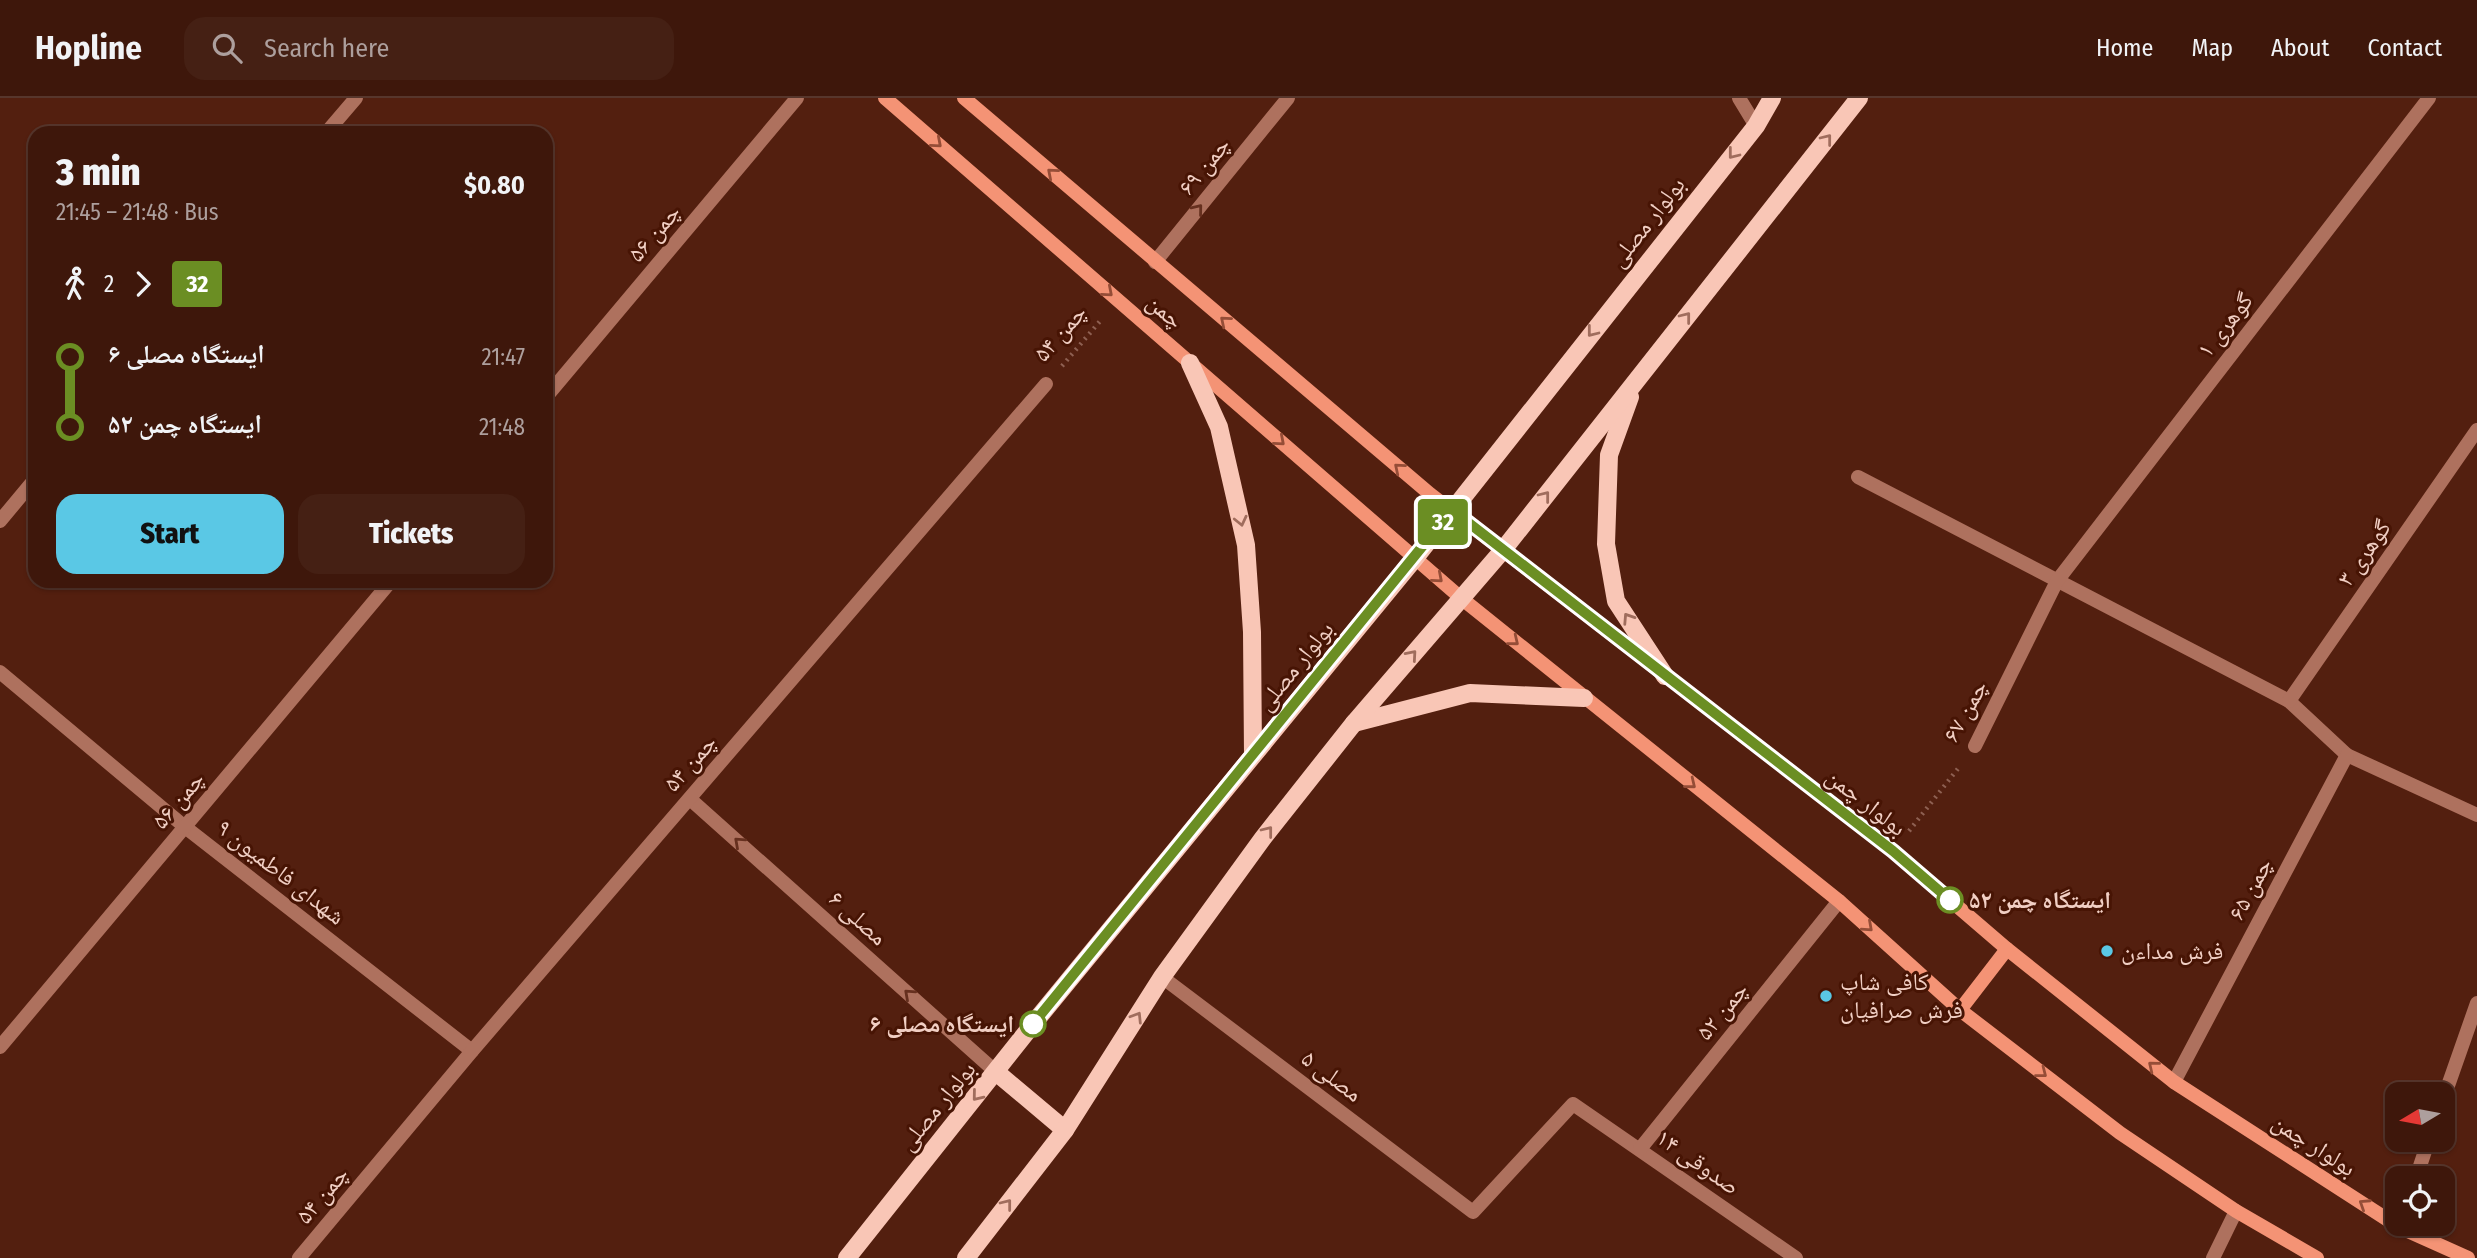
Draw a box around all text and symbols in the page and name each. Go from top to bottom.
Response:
search box [184,17,674,80]
text: Hopline [35,28,142,68]
icon: search [208,29,246,67]
text: Search here [264,33,389,64]
text: Home [2096,34,2153,62]
text: Map [2191,34,2233,62]
text: About [2271,34,2329,62]
text: Contact [2367,34,2442,62]
street label: چمن ۶۹ [1172,131,1236,201]
one-way arrow [1818,134,1831,146]
one-way arrow [928,135,941,147]
one-way arrow [1729,146,1741,159]
text: 3 min [56,149,140,195]
one-way arrow [1047,169,1060,181]
text: $0.80 [464,170,525,201]
street label: بولوار مصلی [1603,171,1691,273]
text: 21:45 – 21:48 · Bus [56,198,219,226]
street label: چمن ۵۶ [622,199,686,267]
one-way arrow [1190,205,1203,217]
icon: walk [56,265,94,303]
icon: forward [124,265,162,303]
text: 2 [104,270,114,298]
text: 32 [186,270,208,298]
one-way arrow [1100,284,1113,296]
street label: گوهری ۱ [2191,287,2259,363]
street label: چمن [1141,288,1189,334]
street label: چمن ۵۴ [1028,299,1092,367]
one-way arrow [1678,313,1690,326]
one-way arrow [1220,317,1233,329]
one-way arrow [1587,325,1600,337]
text: ایستگاه مصلی ۶ [108,339,265,370]
text: 21:47 [482,343,525,371]
text: ایستگاه چمن ۵۲ [108,409,262,440]
text: 21:48 [479,413,525,441]
one-way arrow [1272,433,1285,445]
one-way arrow [1394,463,1406,476]
one-way arrow [1537,491,1550,504]
button: Start [56,494,284,574]
button: Tickets [298,494,525,574]
line badge: 32 [1412,499,1474,545]
text: 32 [1432,508,1454,536]
one-way arrow [1232,514,1247,526]
street label: گوهری ۳ [2331,514,2397,591]
one-way arrow [1430,570,1443,582]
one-way arrow [1623,613,1636,626]
street label: بولوار مصلی [1251,616,1339,716]
one-way arrow [1506,633,1519,646]
one-way arrow [1404,651,1416,664]
street label: چمن ۶۷ [1937,675,1993,747]
street label: چمن ۵۴ [658,729,722,797]
street label: بولوار چمن [1820,762,1912,842]
street label: چمن ۵۶ [146,766,210,834]
one-way arrow [1684,775,1696,788]
street label: شهدای فاطمیون ۹ [211,813,351,931]
one-way arrow [1259,827,1272,839]
one-way arrow [734,838,747,851]
street label: چمن ۶۵ [2222,853,2278,925]
street label: مصلی ۶ [823,885,893,951]
place label: ایستگاه چمن ۵۲ [1969,886,2111,914]
marker: ایستگاه چمن ۵۲ [1937,887,1963,913]
one-way arrow [1860,919,1873,932]
place label: فرش مداءن [2121,937,2223,965]
marker: فرش مداءن [2099,943,2115,959]
place label: کافی شاپ فرش صرافیان [1840,968,1963,1024]
street label: چمن ۵۲ [1690,976,1754,1046]
marker: کافی شاپ فرش صرافیان [1818,988,1834,1004]
one-way arrow [904,990,917,1002]
place label: ایستگاه مصلی ۶ [869,1010,1014,1038]
marker: ایستگاه مصلی ۶ [1020,1011,1046,1037]
one-way arrow [1128,1012,1141,1025]
street label: مصلی ۵ [1296,1044,1368,1108]
street label: بولوار مصلی [893,1056,981,1156]
one-way arrow [2149,1061,2161,1074]
one-way arrow [2035,1065,2047,1077]
north arrow [2385,1082,2455,1152]
map controls [2385,1082,2455,1236]
one-way arrow [972,1089,985,1101]
street label: بولوار چمن [2267,1108,2361,1182]
street label: صدوقی ۱۴ [1651,1123,1745,1201]
street label: چمن ۵۴ [290,1161,354,1229]
button: locate [2385,1166,2455,1236]
one-way arrow [999,1199,1012,1212]
one-way arrow [2359,1200,2372,1212]

